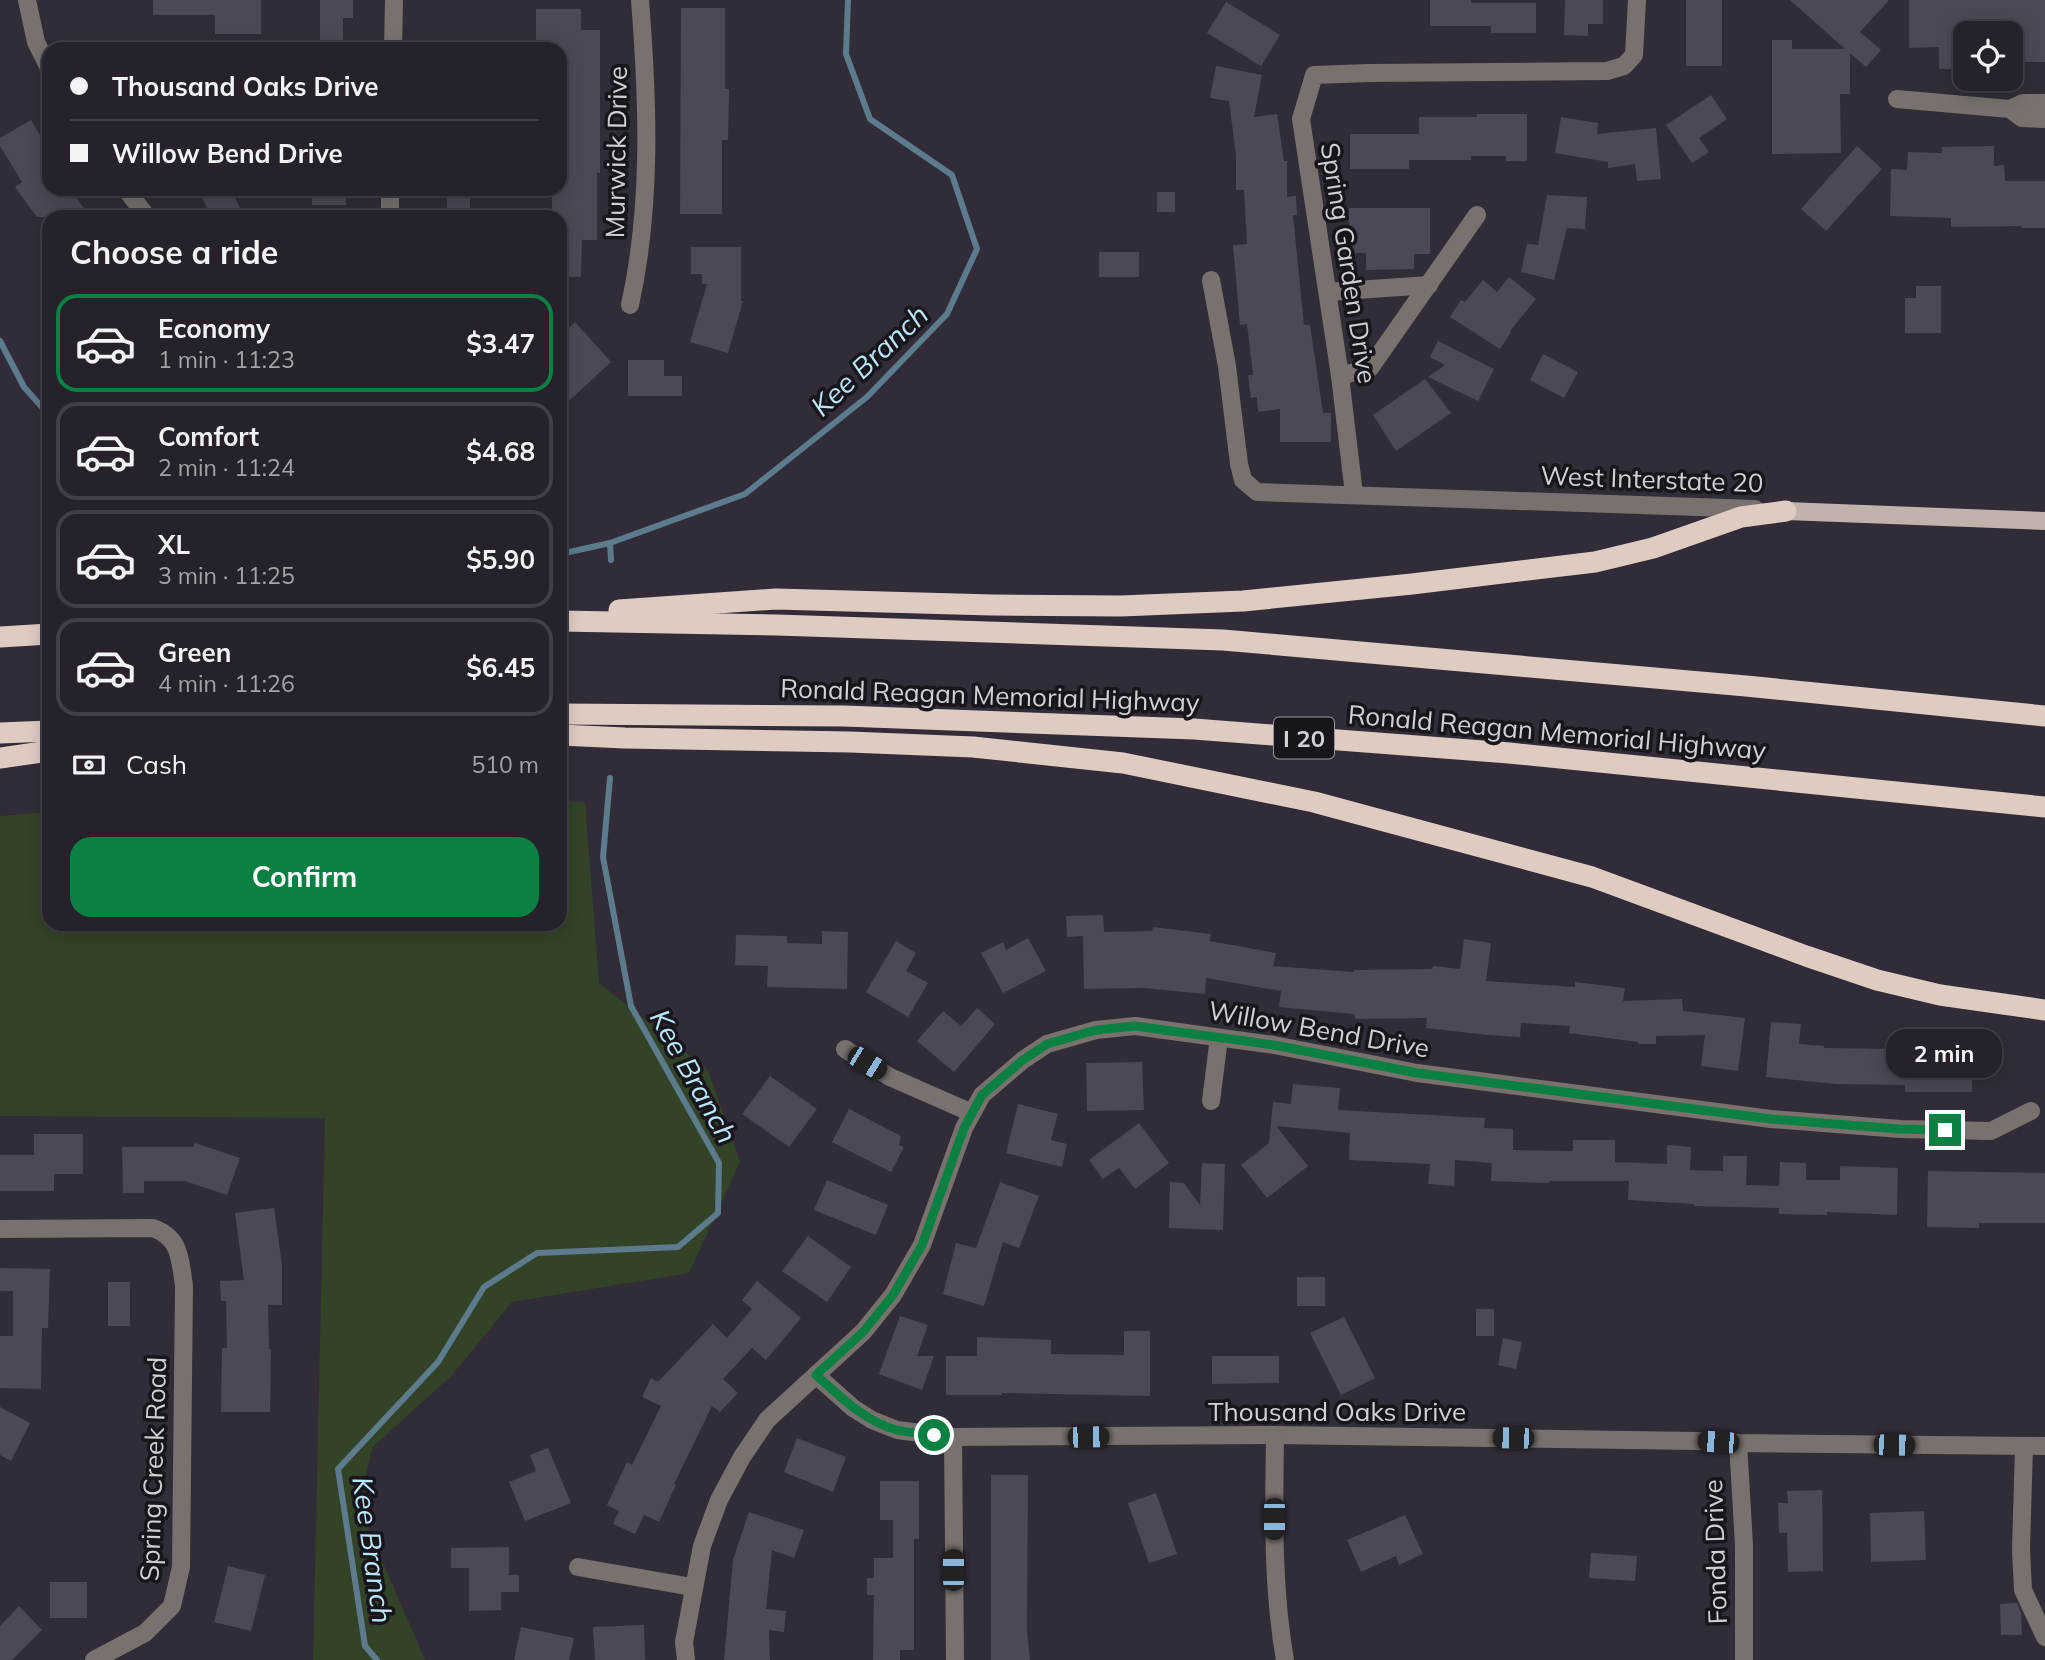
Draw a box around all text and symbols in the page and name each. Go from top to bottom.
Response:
map controls [1953,21,2023,91]
button: locate [1953,21,2023,91]
street label: Murwick Drive [598,66,634,238]
text: Thousand Oaks Drive [112,70,379,103]
text: Willow Bend Drive [112,137,343,170]
street label: Spring Garden Drive [1314,140,1384,386]
text: Choose a ride [70,232,278,272]
water label: Kee Branch [803,297,935,423]
icon: car [74,312,137,375]
text: Economy [158,312,270,345]
text: $3.47 [466,327,535,360]
text: 1 min · 11:23 [158,345,295,374]
icon: car [74,420,137,483]
text: Comfort [158,420,259,453]
text: $4.68 [466,435,535,468]
text: 2 min · 11:24 [158,453,295,482]
street label: West Interstate 20 [1540,459,1764,499]
icon: car [74,528,137,591]
text: XL [158,528,190,561]
text: $5.90 [466,543,535,576]
text: 3 min · 11:25 [158,561,295,590]
icon: car [74,636,137,699]
text: Green [158,636,231,669]
text: $6.45 [466,651,535,684]
text: 4 min · 11:26 [158,669,295,698]
street label: Ronald Reagan Memorial Highway [780,671,1200,719]
street label: Ronald Reagan Memorial Highway [1347,697,1768,767]
road number: I 20 [1274,718,1334,758]
icon: cash [70,746,108,784]
text: Cash [126,748,187,781]
text: 510 m [471,750,539,779]
button: Confirm [70,837,539,917]
street label: Willow Bend Drive [1206,993,1432,1065]
water label: Kee Branch [643,1003,745,1149]
callout: 2 min [1887,1028,2003,1078]
text: 2 min [1914,1039,1974,1068]
car [844,1043,891,1083]
route end [1929,1114,1961,1146]
street label: Spring Creek Road [133,1356,173,1582]
street label: Thousand Oaks Drive [1208,1395,1466,1428]
route start [918,1419,950,1451]
car [1067,1426,1110,1448]
car [1492,1427,1535,1449]
car [1697,1430,1740,1454]
car [1873,1434,1916,1456]
water label: Kee Branch [345,1474,401,1626]
street label: Fonda Drive [1696,1479,1734,1625]
car [1264,1498,1285,1540]
car [943,1549,964,1591]

